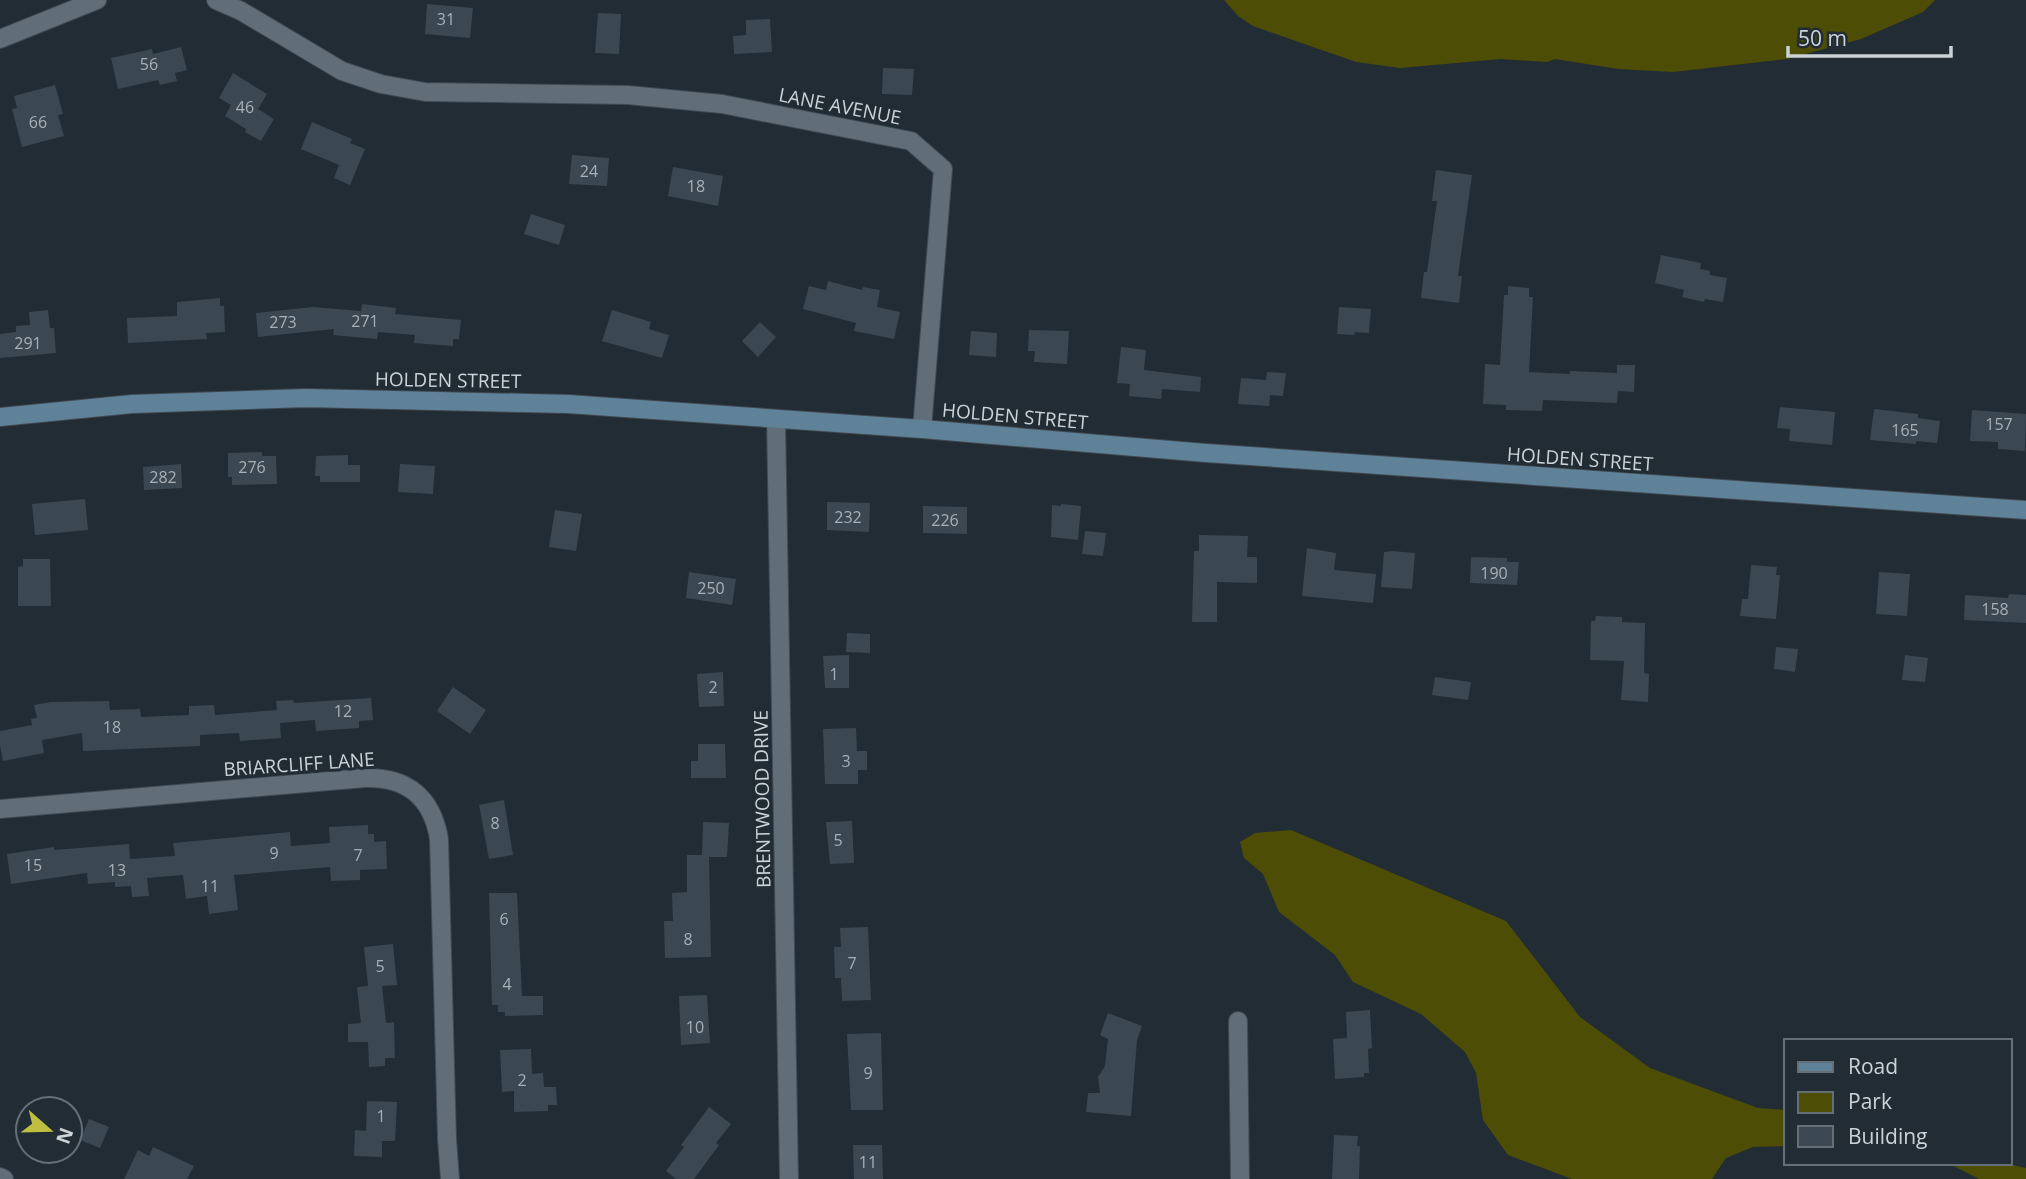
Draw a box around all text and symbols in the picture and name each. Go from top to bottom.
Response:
house number: 31 [437,8,455,30]
scale bar [1788,14,1951,58]
text: 50 m [1798,24,1847,52]
house number: 56 [140,53,158,75]
street label: LANE AVENUE [776,81,904,131]
house number: 46 [236,96,254,118]
house number: 66 [29,111,47,133]
house number: 24 [580,160,598,182]
house number: 18 [687,175,705,197]
house number: 271 [351,310,379,332]
house number: 273 [269,311,297,333]
house number: 291 [14,332,42,354]
street label: HOLDEN STREET [375,366,522,394]
street label: HOLDEN STREET [941,397,1090,435]
house number: 157 [1985,413,2013,435]
house number: 165 [1891,419,1919,441]
street label: HOLDEN STREET [1506,441,1655,477]
house number: 276 [238,456,266,478]
house number: 282 [149,466,177,488]
house number: 232 [834,506,862,528]
house number: 226 [931,509,959,531]
house number: 190 [1480,562,1508,584]
house number: 250 [697,577,725,599]
house number: 158 [1981,598,2009,620]
house number: 1 [829,663,839,685]
house number: 2 [708,676,718,698]
house number: 12 [334,700,352,722]
street label: BRENTWOOD DRIVE [747,710,777,888]
house number: 18 [103,716,121,738]
street label: BRIARCLIFF LANE [222,746,376,782]
house number: 3 [841,750,851,772]
house number: 8 [490,812,500,834]
house number: 5 [833,829,843,851]
house number: 9 [269,842,279,864]
house number: 7 [353,844,363,866]
house number: 15 [24,854,42,876]
house number: 13 [108,859,126,881]
house number: 11 [201,875,219,897]
house number: 6 [499,908,509,930]
house number: 8 [683,928,693,950]
house number: 7 [847,952,857,974]
house number: 5 [375,955,385,977]
house number: 4 [502,973,512,995]
house number: 10 [686,1016,704,1038]
legend [1784,1039,2012,1165]
text: Road [1848,1052,1898,1080]
house number: 9 [863,1062,873,1084]
house number: 2 [517,1069,527,1091]
text: Park [1848,1087,1892,1115]
north arrow [14,1095,84,1165]
house number: 1 [376,1105,386,1127]
text: Building [1848,1122,1927,1150]
text: N [50,1124,80,1148]
house number: 11 [859,1151,877,1173]

